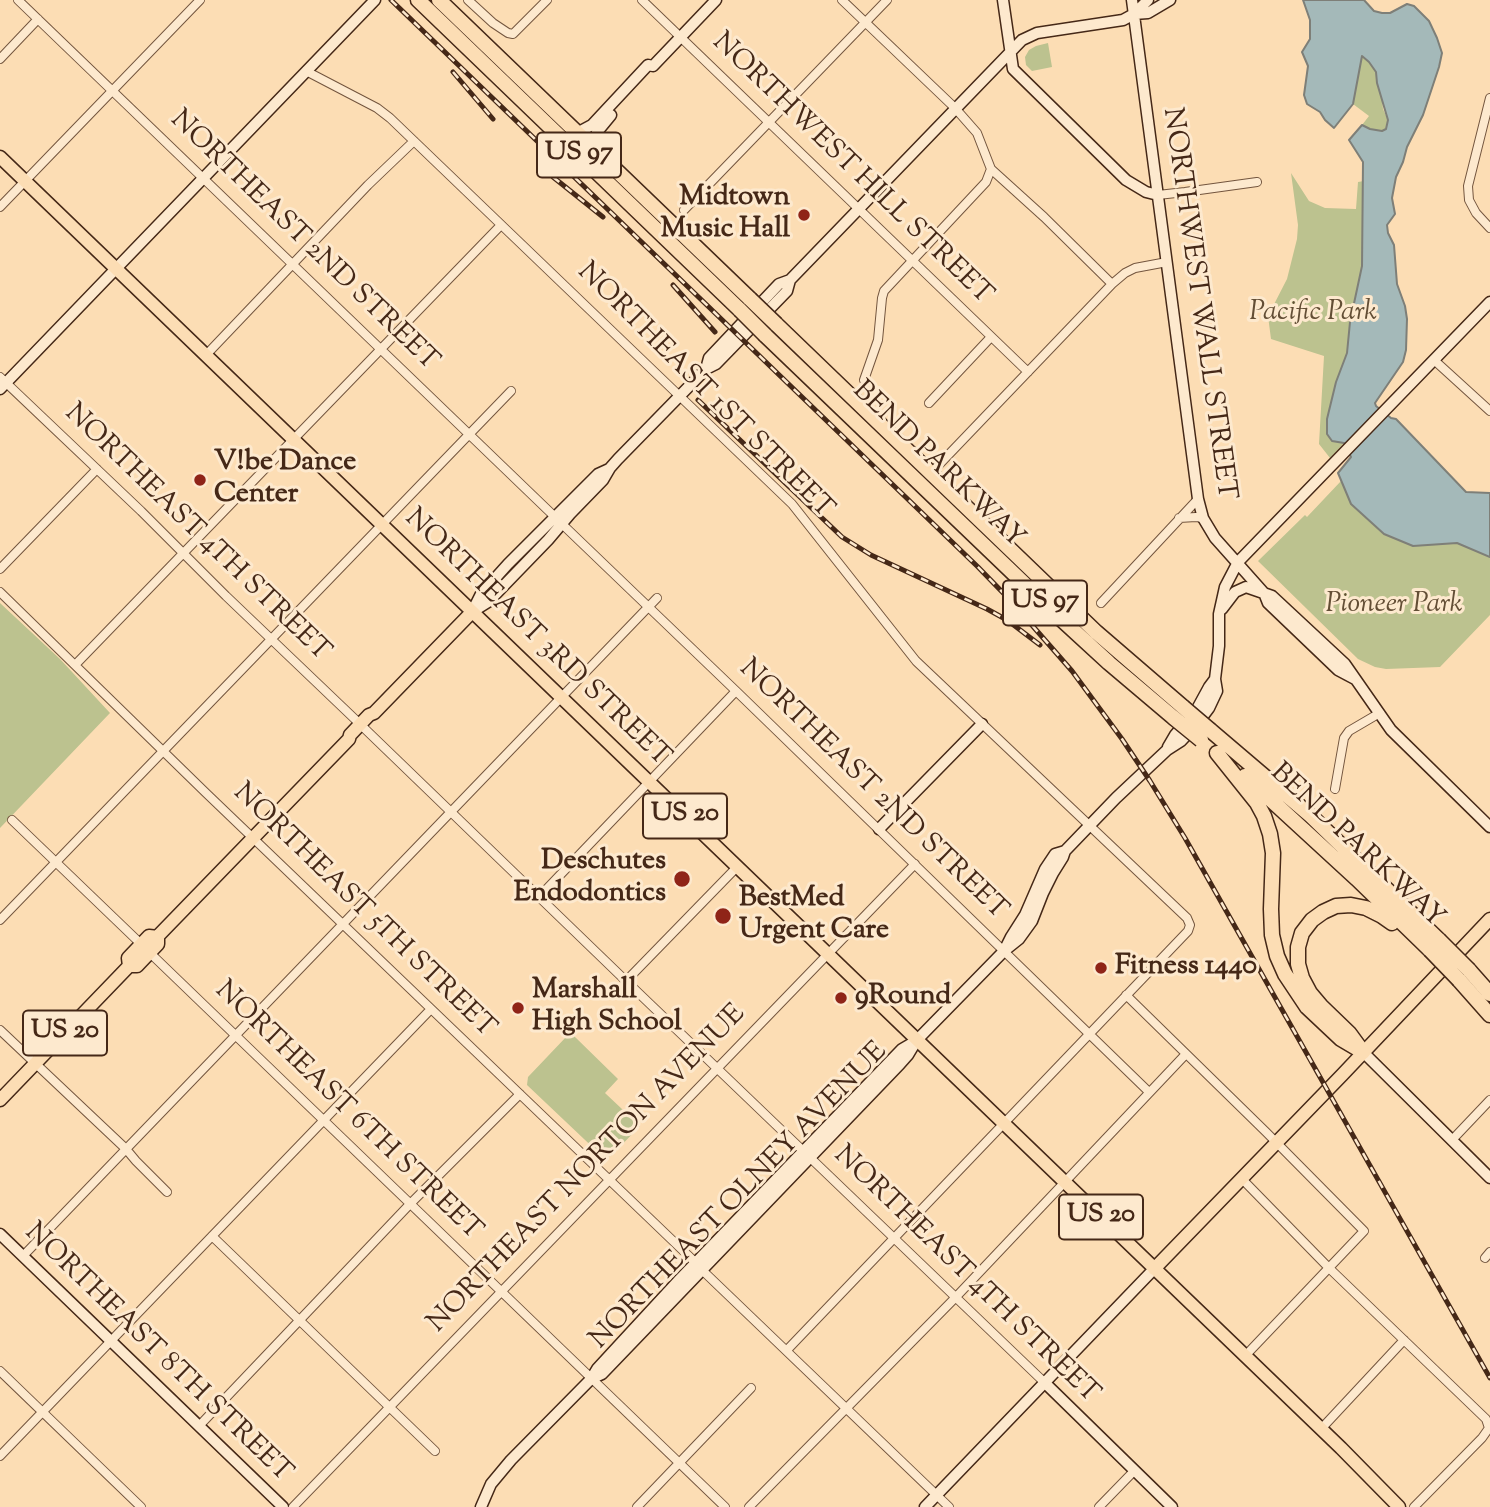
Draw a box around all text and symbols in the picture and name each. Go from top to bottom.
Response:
street label: NORTHWEST HILL STREET [704,27,998,313]
street label: NORTHEAST 2ND STREET [162,105,444,379]
street label: NORTHWEST WALL STREET [1153,106,1241,502]
road number: US 97 [537,132,621,178]
place label: Midtown Music Hall [660,182,790,248]
marker: Midtown Music Hall [796,207,812,223]
street label: NORTHEAST 1ST STREET [569,257,839,527]
park label: Pacific Park [1249,297,1377,331]
street label: BEND PARKWAY [844,375,1030,557]
street label: NORTHEAST 4TH STREET [56,398,336,670]
place label: V!be Dance Center [214,447,356,513]
marker: V!be Dance Center [192,472,208,488]
street label: NORTHEAST 3RD STREET [396,503,676,775]
road number: US 97 [1003,580,1087,625]
park label: Pioneer Park [1326,589,1462,623]
street label: NORTHEAST 2ND STREET [731,654,1013,928]
street label: BEND PARKWAY [1262,757,1450,937]
street label: NORTHEAST 5TH STREET [225,778,501,1046]
road number: US 20 [643,794,727,838]
place label: Deschutes Endodontics [514,846,666,912]
marker: Deschutes Endodontics [672,869,692,889]
place label: BestMed Urgent Care [739,883,889,949]
marker: BestMed Urgent Care [713,906,733,926]
place label: Fitness 1440 [1115,951,1257,985]
marker: Fitness 1440 [1093,960,1109,976]
street label: NORTHEAST 6TH STREET [206,975,488,1249]
place label: Marshall High School [532,975,682,1041]
place label: 9Round [855,981,951,1015]
marker: 9Round [833,990,849,1006]
street label: NORTHEAST NORTON AVENUE [422,999,754,1341]
marker: Marshall High School [510,1000,526,1016]
road number: US 20 [23,1010,107,1056]
street label: NORTHEAST OLNEY AVENUE [584,1037,896,1357]
street label: NORTHEAST 4TH STREET [825,1140,1105,1412]
road number: US 20 [1059,1194,1143,1240]
street label: NORTHEAST 8TH STREET [16,1217,298,1491]

